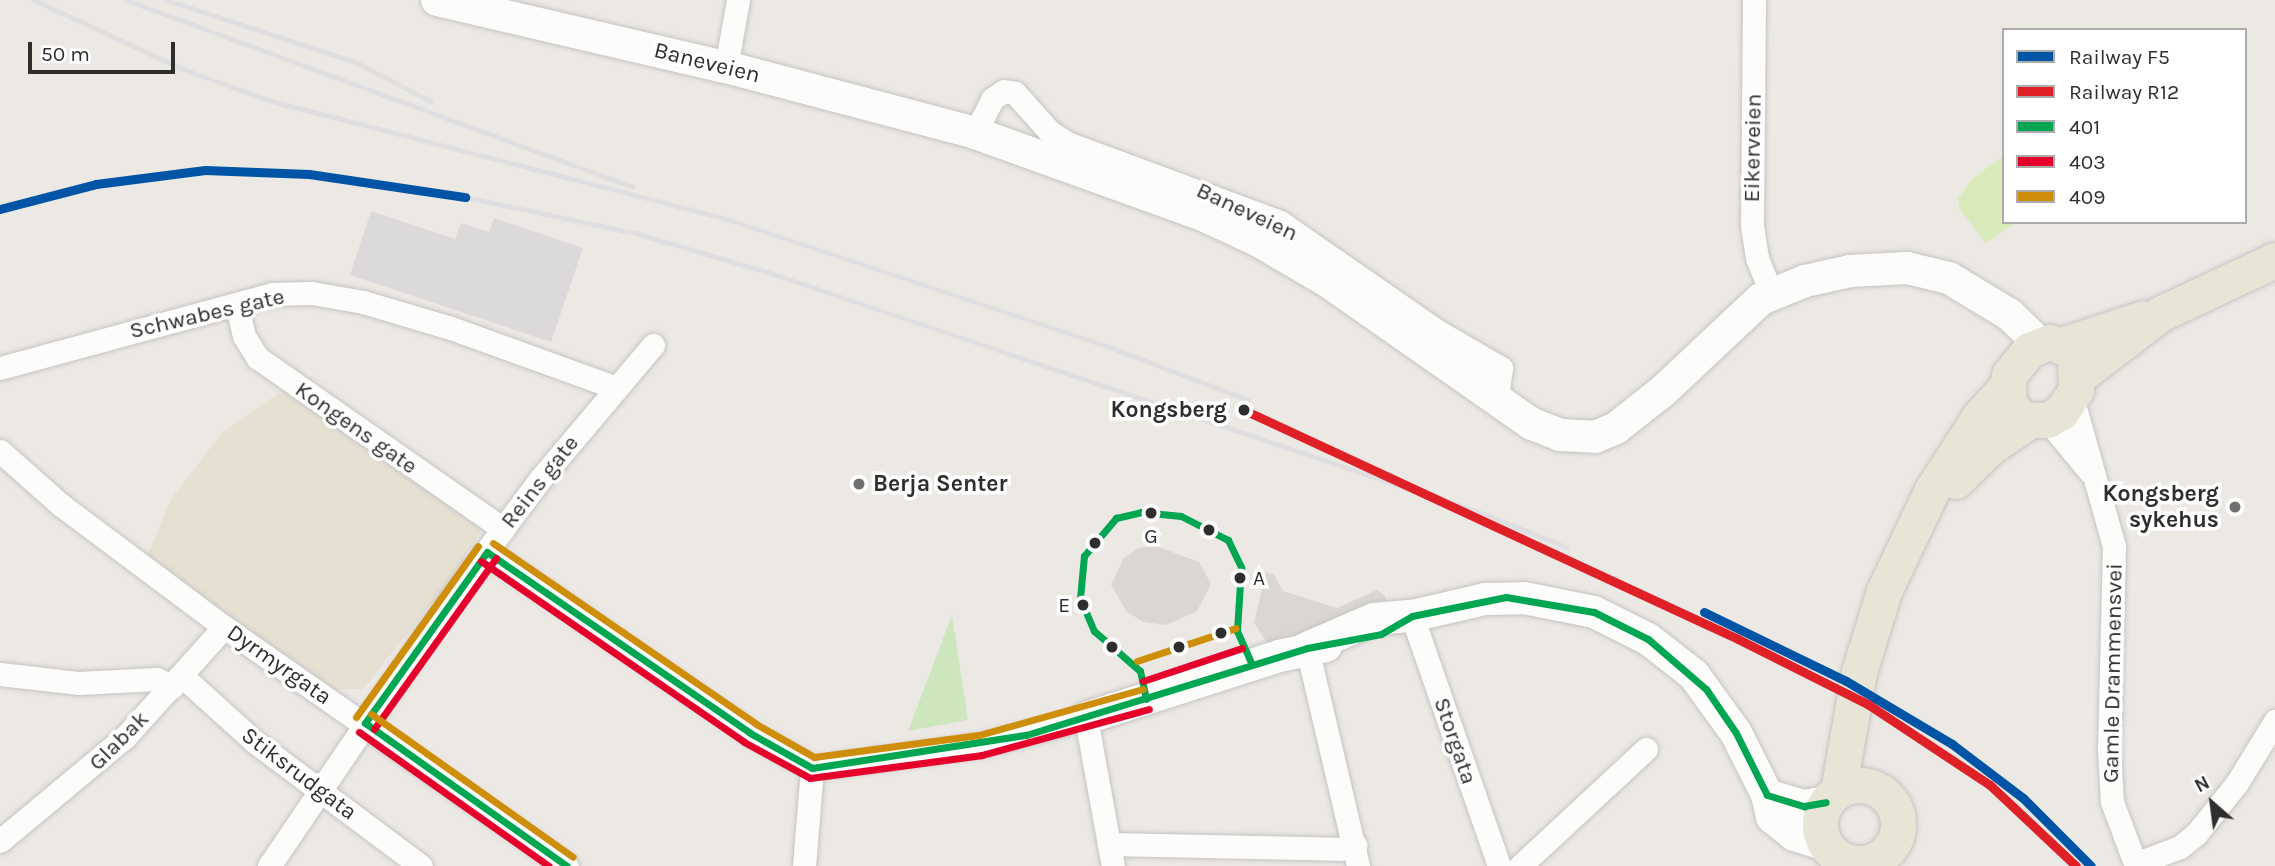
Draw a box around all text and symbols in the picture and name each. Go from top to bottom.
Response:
scale bar [32,28,178,72]
legend [2002,28,2247,224]
street label: Baneveien [651,36,763,90]
text: 50 m [41,42,90,66]
text: Railway F5 [2069,45,2170,69]
text: Railway R12 [2069,80,2179,104]
street label: Eikerveien [1738,93,1768,203]
text: 401 [2069,115,2100,139]
text: 403 [2069,150,2106,174]
street label: Baneveien [1192,177,1302,247]
text: 409 [2069,185,2105,209]
street label: Schwabes gate [127,283,287,345]
street label: Kongens gate [290,376,422,480]
place label: Kongsberg [1111,396,1227,424]
marker: Kongsberg [1233,399,1255,421]
street label: Reins gate [495,430,585,534]
place label: Berja Senter [873,470,1008,498]
marker: Berja Senter [851,476,867,492]
place label: Kongsberg sykehus [2103,480,2219,534]
marker: Kongsberg sykehus [2225,497,2245,517]
marker: G [1144,506,1158,520]
place label: G [1144,523,1158,549]
unlabelled marker [1202,523,1216,537]
unlabelled marker [1088,536,1102,550]
street label: Gamle Drammensvei [2097,563,2129,783]
place label: A [1253,565,1265,591]
marker: A [1233,571,1247,585]
place label: E [1058,592,1070,618]
marker: E [1076,598,1090,612]
street label: Dyrmyrgata [221,619,337,711]
unlabelled marker [1214,626,1228,640]
unlabelled marker [1105,640,1119,654]
unlabelled marker [1172,640,1186,654]
street label: Storgata [1427,694,1483,788]
street label: Glabak [83,705,155,777]
street label: Stiksrudgata [236,722,362,826]
north arrow [2177,768,2247,838]
text: N [2191,772,2213,797]

